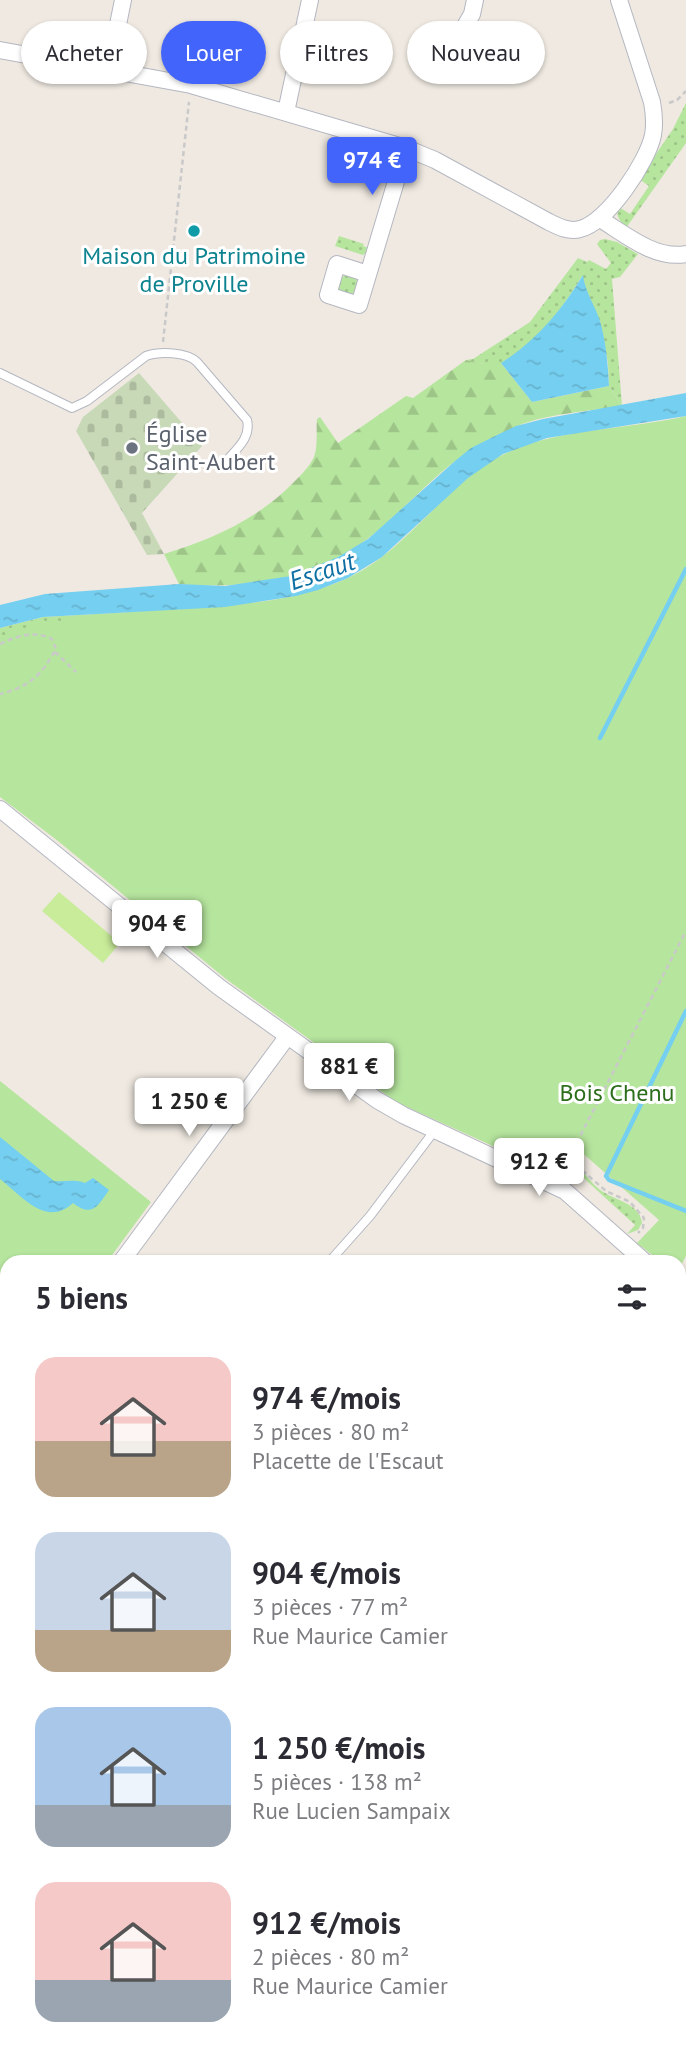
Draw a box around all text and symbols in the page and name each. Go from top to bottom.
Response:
chip: Acheter [21,21,147,84]
chip: Louer [161,21,266,84]
chip: Filtres [280,21,393,84]
chip: Nouveau [407,21,545,84]
pin: 974 € [323,138,421,197]
text: 974 € [343,145,401,174]
marker: Maison du Patrimoine de Proville [186,223,202,239]
place label: Maison du Patrimoine de Proville [82,240,306,299]
place label: Église Saint-Aubert [146,418,275,477]
marker: Église Saint-Aubert [124,440,140,456]
water label: Escaut [284,543,361,597]
pin: 904 € [108,900,206,960]
text: 904 € [128,908,186,937]
pin: 881 € [300,1044,398,1103]
text: 881 € [320,1051,378,1080]
park label: Bois Chenu [560,1077,674,1108]
pin: 1 250 € [124,1078,254,1138]
text: 1 250 € [151,1086,227,1115]
pin: 912 € [490,1138,588,1198]
text: 912 € [510,1146,568,1175]
text: 5 biens [35,1278,128,1317]
icon: filters [613,1278,651,1316]
text: 974 €/mois [252,1378,401,1417]
icon: home [91,1385,175,1469]
text: 3 pièces · 80 m² [252,1417,409,1446]
text: Placette de l'Escaut [252,1446,444,1475]
text: 904 €/mois [252,1553,401,1592]
icon: home [91,1560,175,1644]
text: 3 pièces · 77 m² [252,1592,408,1621]
text: Rue Maurice Camier [252,1621,448,1650]
text: 1 250 €/mois [252,1728,425,1767]
icon: home [91,1735,175,1819]
text: 5 pièces · 138 m² [252,1767,422,1796]
text: Rue Lucien Sampaix [252,1796,451,1825]
text: 912 €/mois [252,1903,401,1942]
icon: home [91,1910,175,1994]
text: 2 pièces · 80 m² [252,1942,409,1971]
text: Rue Maurice Camier [252,1971,448,2000]

